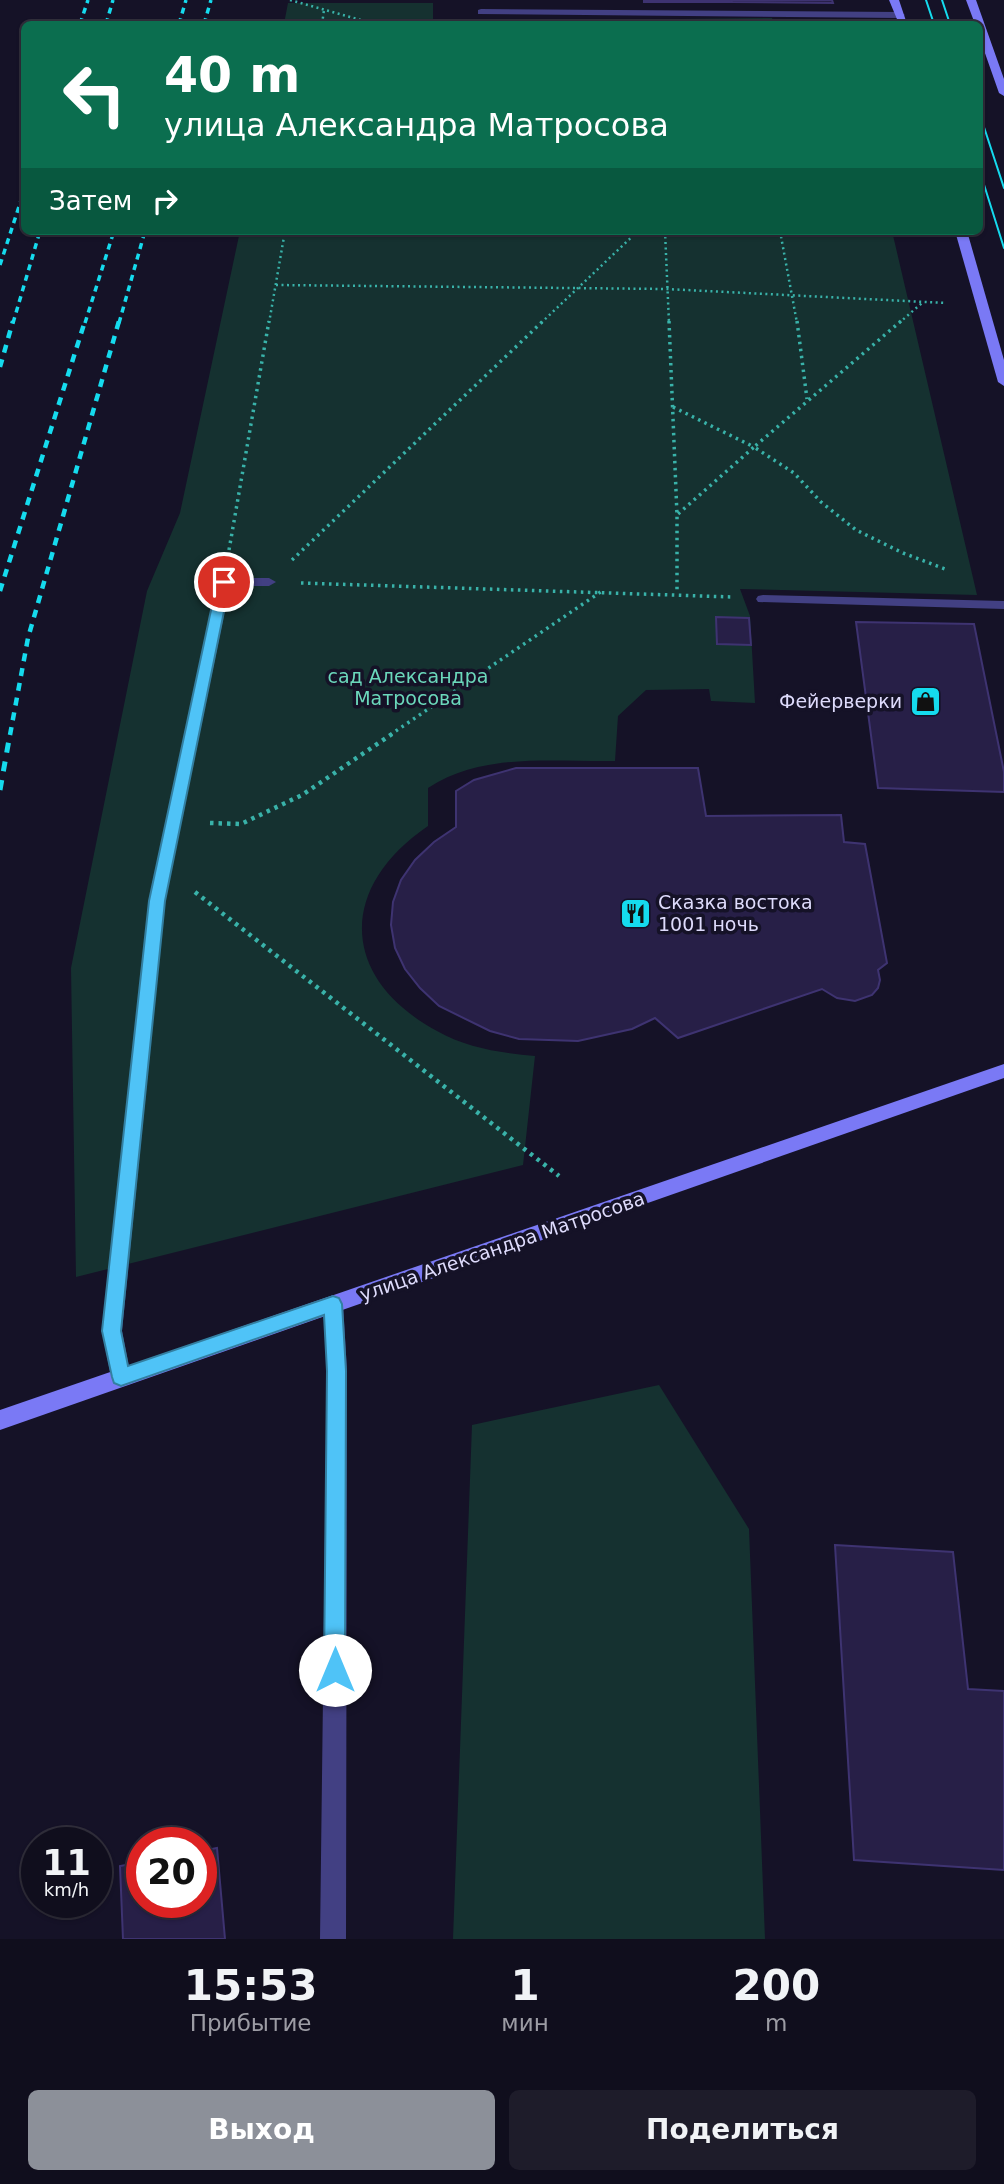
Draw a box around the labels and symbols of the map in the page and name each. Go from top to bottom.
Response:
pin [194,552,254,612]
park label: cад Александра Матросова [328,665,488,709]
shop icon: Фейерверки [908,684,942,718]
place label: Фейерверки [779,690,902,712]
place label: Сказка востока 1001 ночь [658,891,813,935]
restaurant icon: Сказка востока 1001 ночь [618,896,652,930]
street label: улица Александра Матросова [357,1187,647,1305]
position arrow [298,1633,372,1707]
speed limit sign: 20 [126,1827,217,1918]

